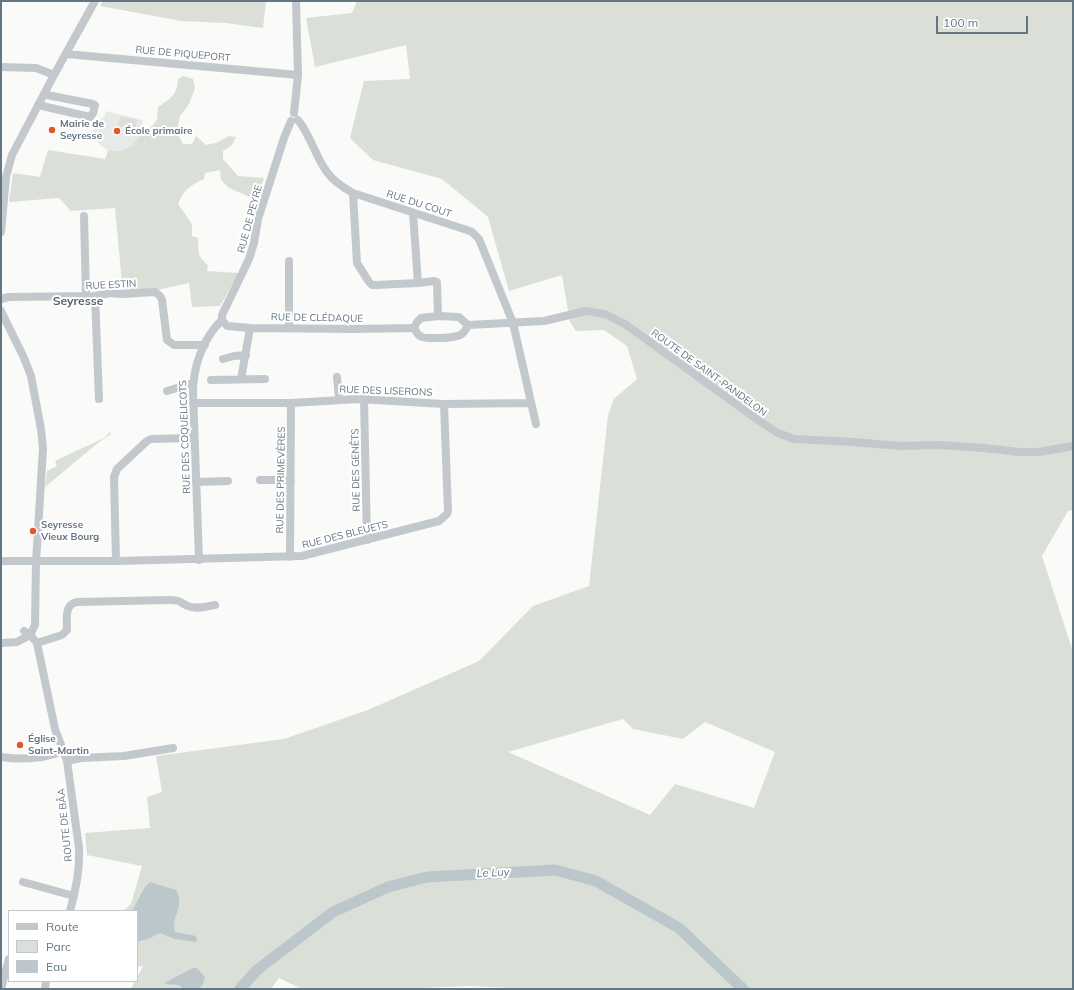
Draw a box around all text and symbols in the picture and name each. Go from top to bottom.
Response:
scale bar [938,8,1030,34]
text: 100 m [943,15,978,30]
street label: RUE DE PIQUEPORT [135,44,231,64]
place label: Mairie de Seyresse [60,118,104,142]
marker: Mairie de Seyresse [47,125,57,135]
place label: École primaire [125,125,192,137]
marker: École primaire [112,126,122,136]
street label: RUE DE PEYRE [235,184,265,254]
street label: RUE DU COUT [385,188,453,220]
street label: RUE ESTIN [85,278,137,292]
district label: Seyresse [53,294,103,308]
street label: RUE DE CLÉDAQUE [271,311,363,325]
street label: ROUTE DE SAINT-PANDELON [649,327,769,419]
street label: RUE DES COQUELICOTS [177,380,193,494]
street label: RUE DES LISERONS [339,383,433,399]
street label: RUE DES PRIMEVÈRES [274,426,288,534]
street label: RUE DES GENÊTS [349,428,363,512]
place label: Seyresse Vieux Bourg [41,519,99,542]
street label: RUE DES BLEUETS [301,519,389,551]
marker: Seyresse Vieux Bourg [28,526,38,536]
place label: Église Saint-Martin [28,733,89,756]
marker: Église Saint-Martin [15,740,25,750]
street label: ROUTE DE BÂA [55,788,75,862]
water label: Le Luy [476,866,510,880]
legend [8,910,138,982]
text: Route [46,919,79,934]
text: Parc [46,939,71,954]
text: Eau [46,959,67,974]

